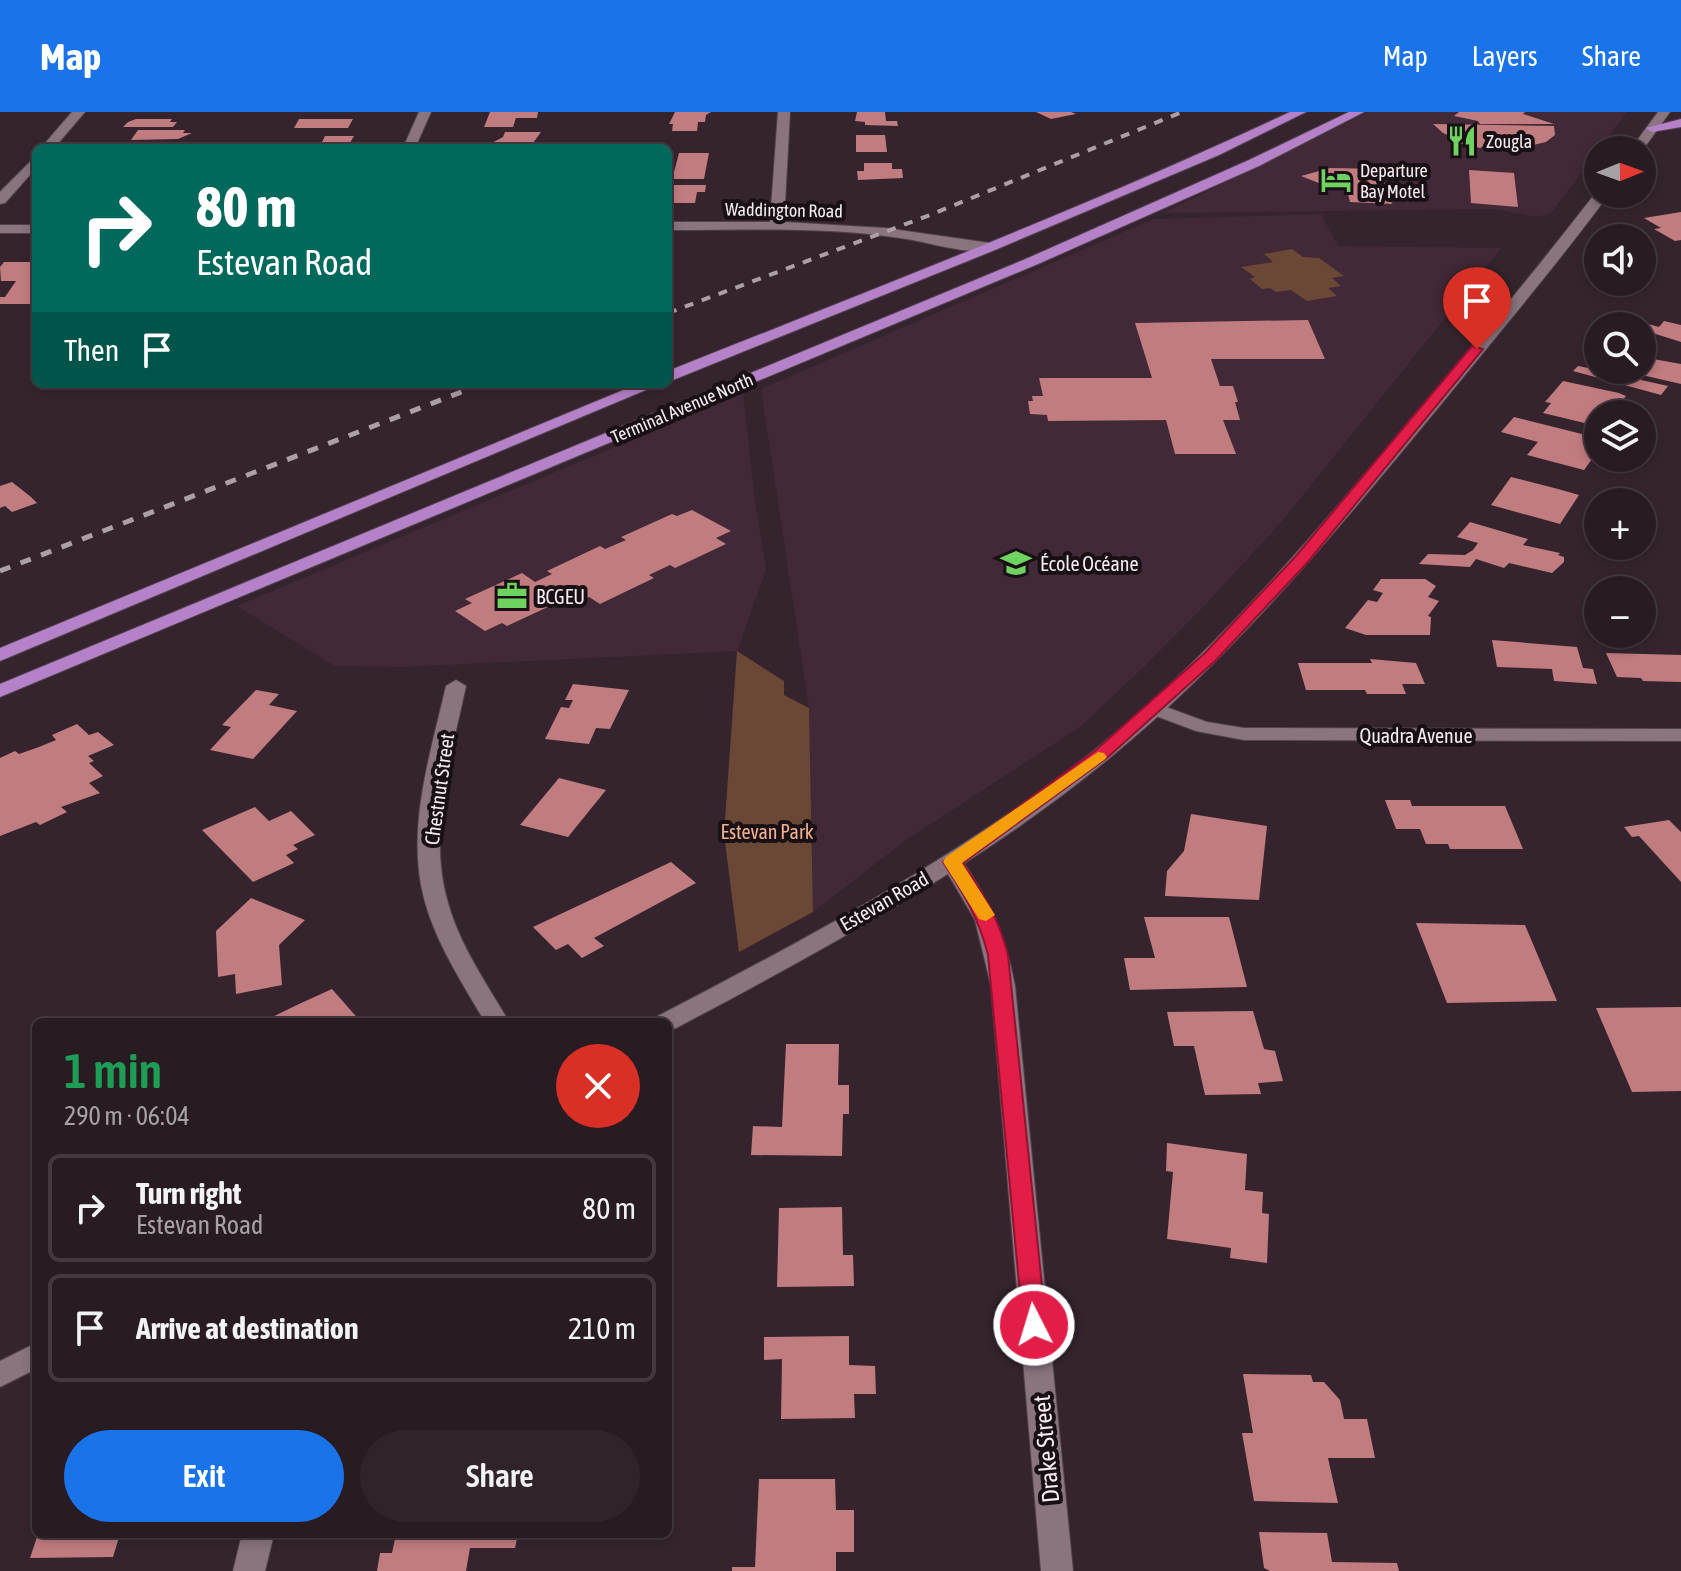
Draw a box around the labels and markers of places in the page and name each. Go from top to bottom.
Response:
restaurant icon: Zougla [1445,124,1479,158]
place label: Zougla [1486,131,1532,152]
place label: Departure Bay Motel [1360,160,1428,202]
hotel icon: Departure Bay Motel [1319,163,1353,197]
pin [1443,267,1511,349]
school or university icon: École Océane [999,546,1033,580]
place label: École Océane [1040,552,1138,575]
office icon: BCGEU [495,579,529,613]
place label: BCGEU [536,585,585,608]

